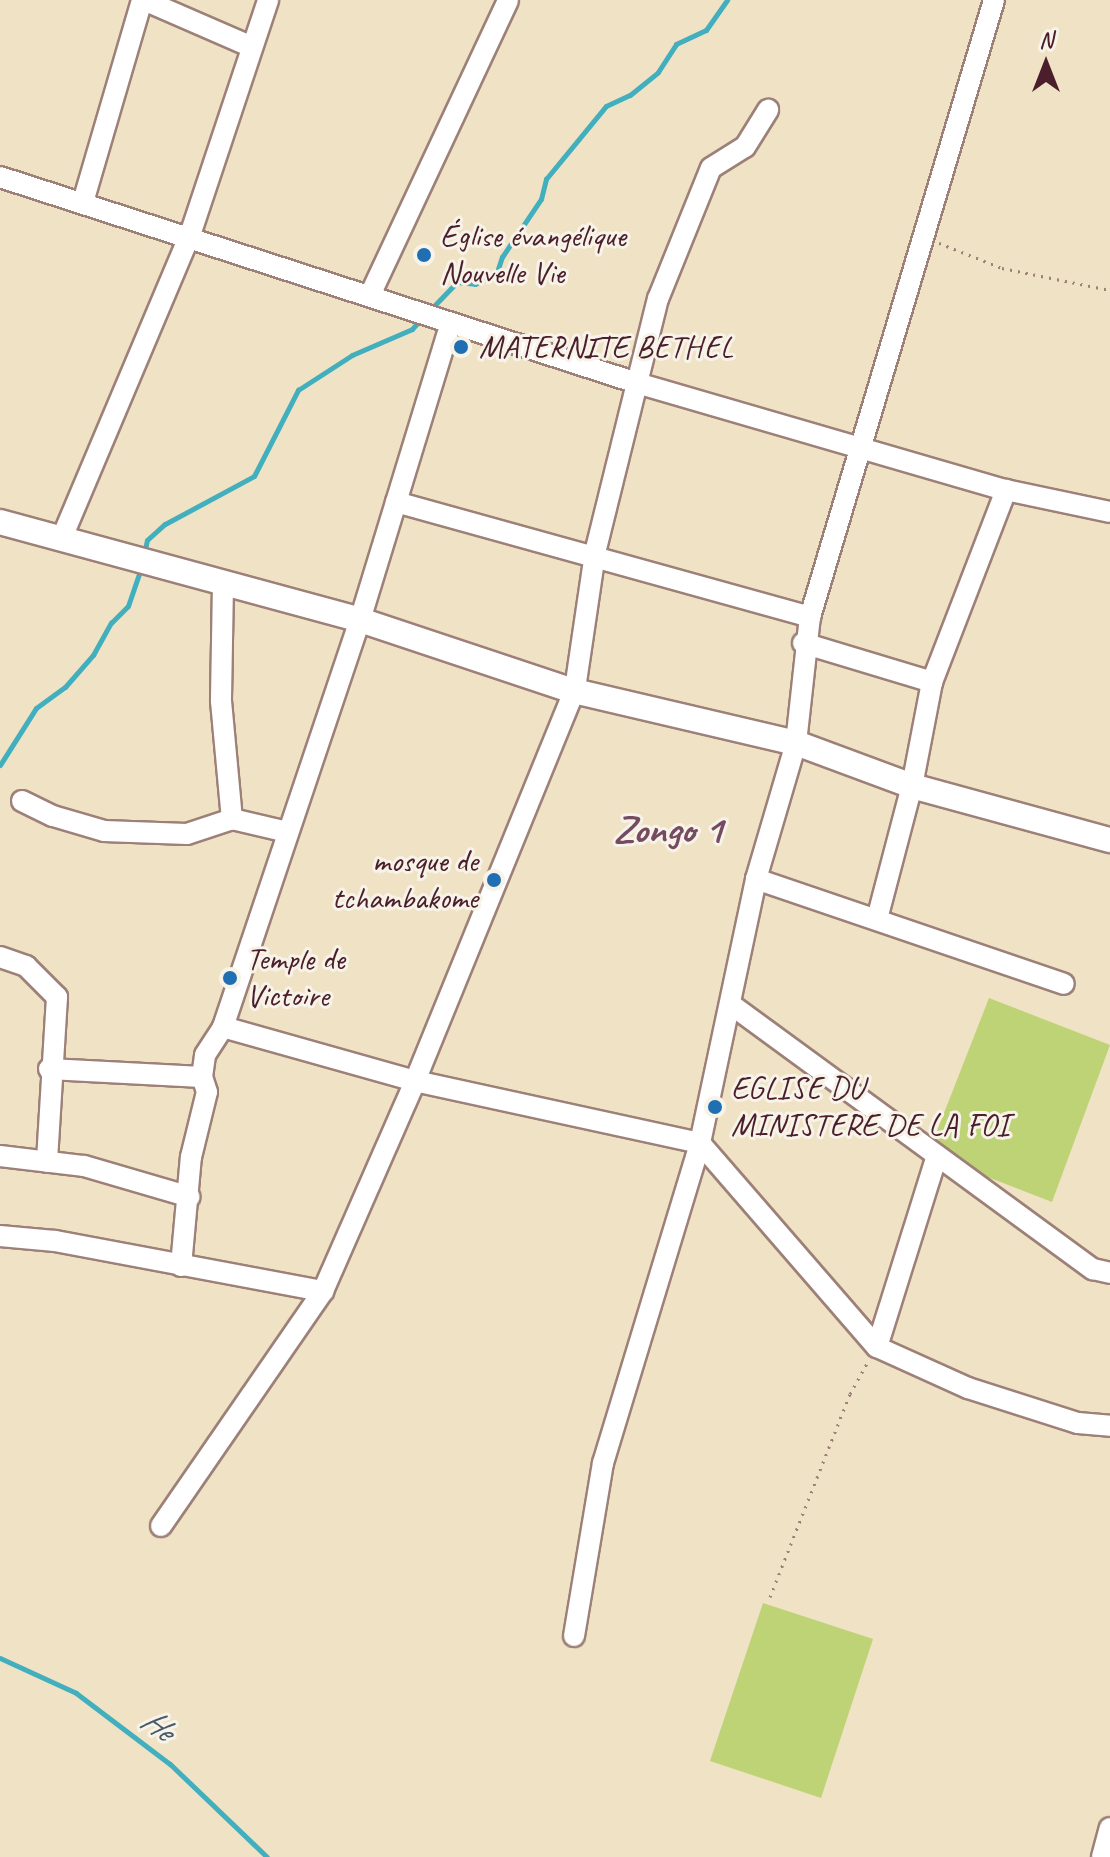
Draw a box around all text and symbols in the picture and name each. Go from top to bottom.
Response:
north arrow [1006,24,1086,104]
text: N [1039,26,1053,54]
place label: Église évangélique Nouvelle Vie [440,218,626,293]
marker: Église évangélique Nouvelle Vie [415,246,433,264]
place label: MATERNITE BETHEL [479,328,733,366]
marker: MATERNITE BETHEL [450,336,472,358]
district label: Zongo 1 [613,805,723,853]
place label: mosque de tchambakome [332,843,478,918]
marker: mosque de tchambakome [485,871,503,889]
place label: Temple de Victoire [246,941,345,1016]
marker: Temple de Victoire [221,969,239,987]
place label: EGLISE DU MINISTERE DE LA FOI [731,1070,1010,1145]
marker: EGLISE DU MINISTERE DE LA FOI [706,1098,724,1116]
water label: He [134,1699,182,1749]

